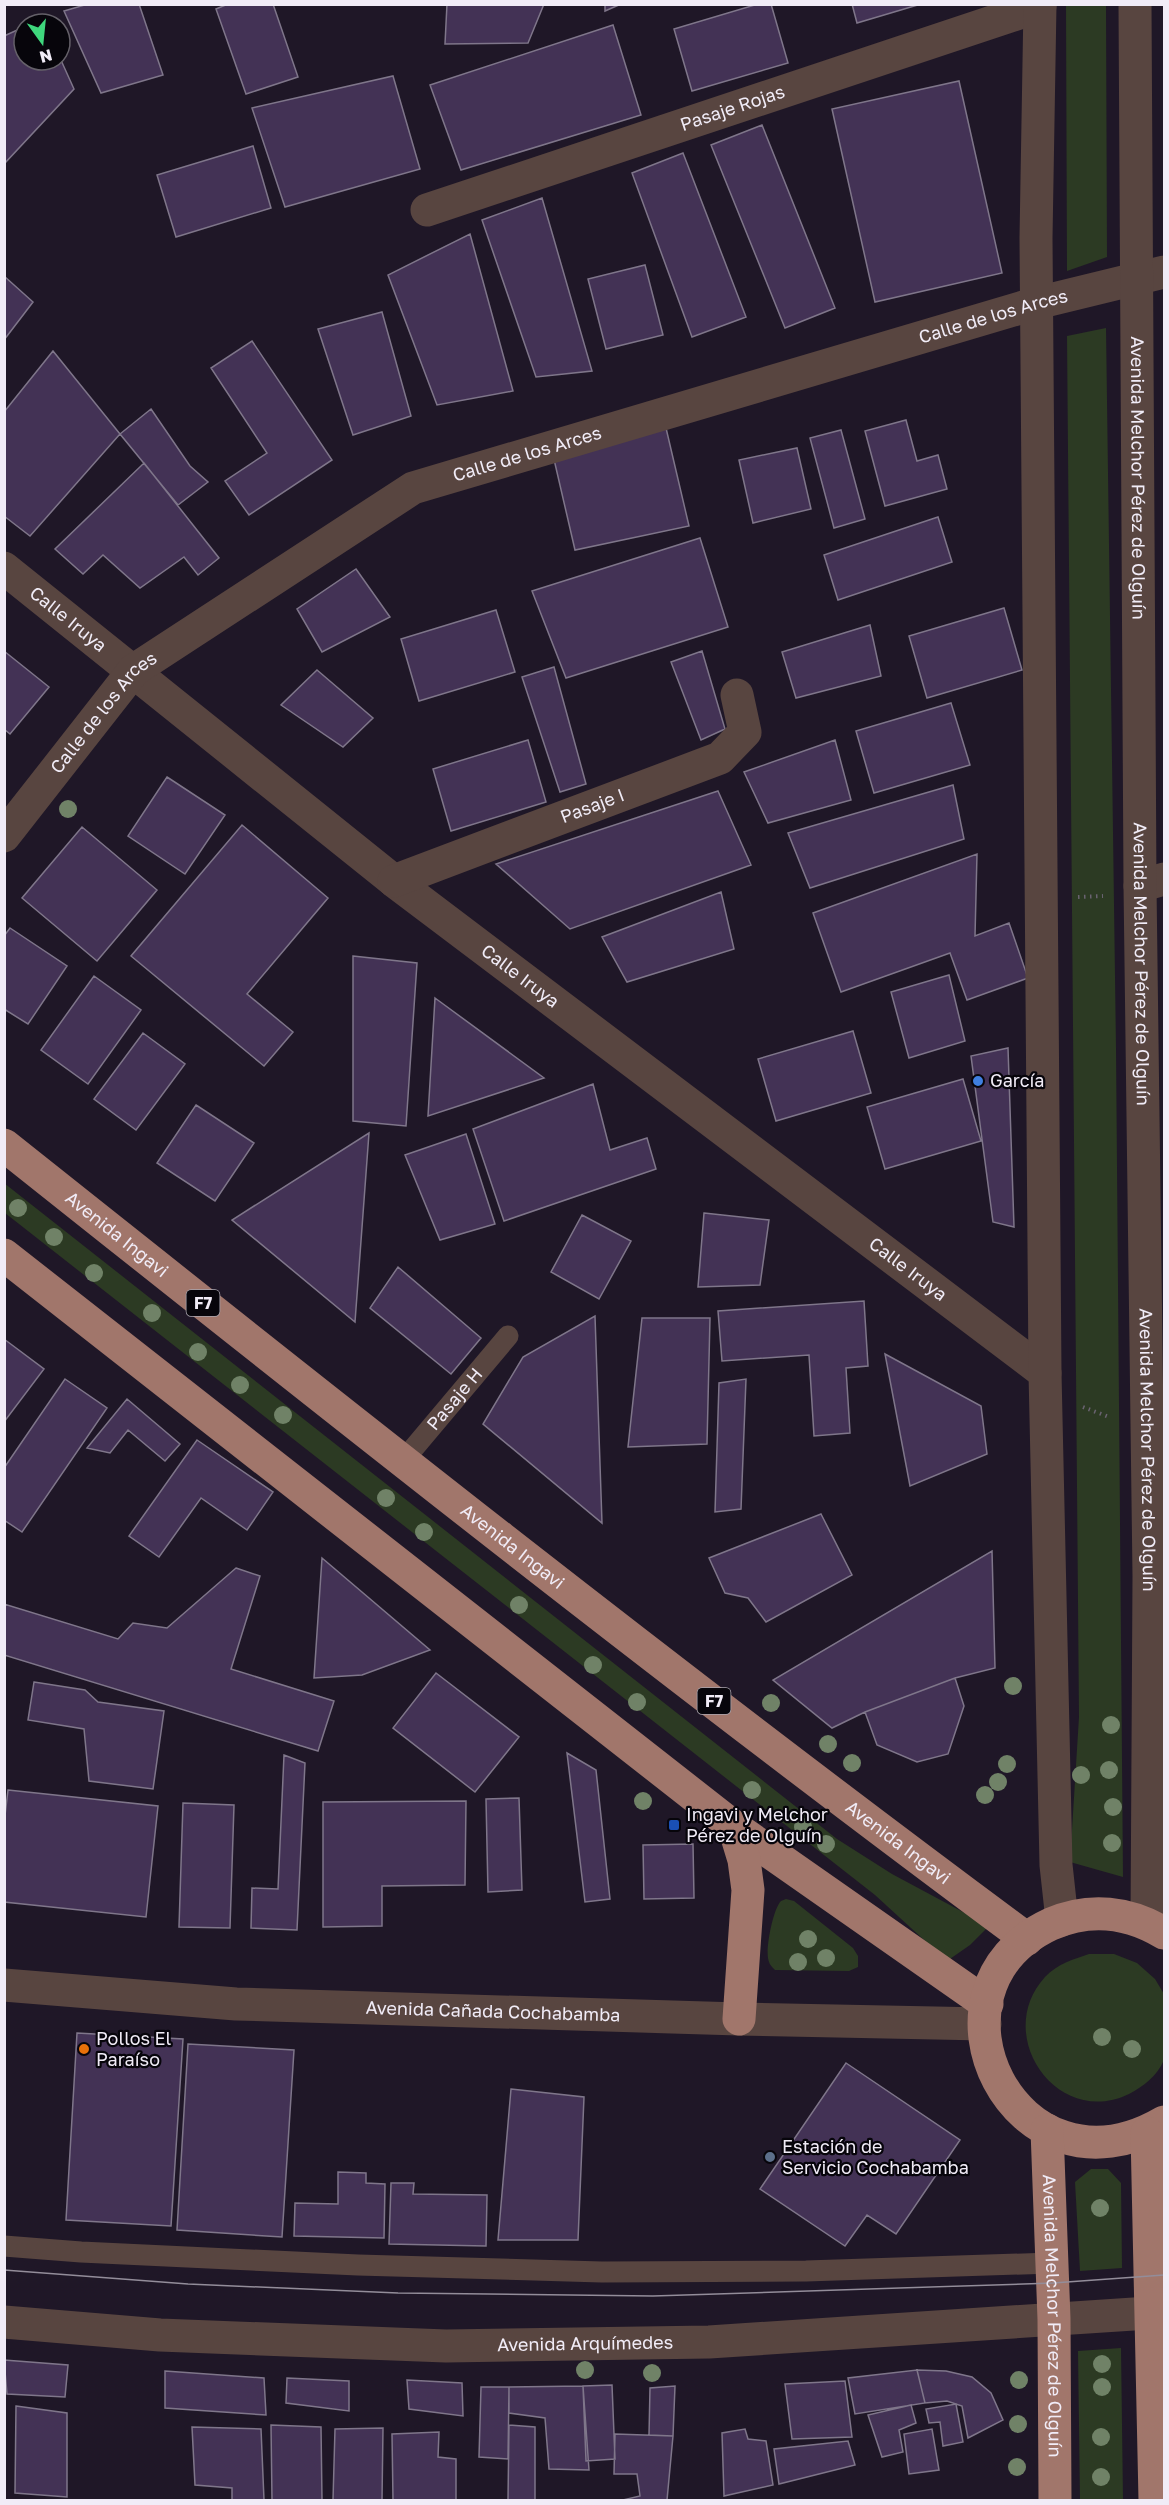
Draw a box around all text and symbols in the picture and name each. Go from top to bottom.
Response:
north arrow [12,12,72,72]
text: N [37,45,54,68]
street label: Pasaje Rojas [677,80,787,135]
street label: Calle de los Arces [916,284,1070,347]
street label: Avenida Melchor Pérez de Olguín [1127,336,1150,620]
street label: Calle de los Arces [450,421,604,486]
street label: Calle Iruya [26,581,111,656]
street label: Calle de los Arces [45,646,161,778]
street label: Pasaje I [557,783,627,827]
street label: Avenida Melchor Pérez de Olguín [1130,822,1155,1106]
street label: Calle Iruya [477,939,564,1012]
place label: García [990,1069,1045,1091]
marker: García [971,1074,985,1088]
street label: Avenida Ingavi [61,1186,173,1281]
street label: Calle Iruya [865,1232,952,1305]
road number: F7 [186,1290,220,1316]
street label: Avenida Melchor Pérez de Olguín [1136,1308,1161,1592]
street label: Pasaje H [421,1363,487,1434]
street label: Avenida Ingavi [457,1499,569,1593]
road number: F7 [698,1688,730,1714]
street label: Avenida Ingavi [842,1795,955,1888]
place label: Ingavi y Melchor Pérez de Olguín [686,1803,828,1846]
marker: Ingavi y Melchor Pérez de Olguín [667,1818,681,1832]
street label: Avenida Cañada Cochabamba [365,1996,621,2025]
place label: Pollos El Paraíso [96,2027,172,2070]
marker: Pollos El Paraíso [77,2042,91,2056]
place label: Estación de Servicio Cochabamba [782,2135,969,2178]
marker: Estación de Servicio Cochabamba [763,2150,777,2164]
street label: Avenida Melchor Pérez de Olguín [1039,2174,1067,2458]
street label: Avenida Arquímedes [497,2331,673,2355]

